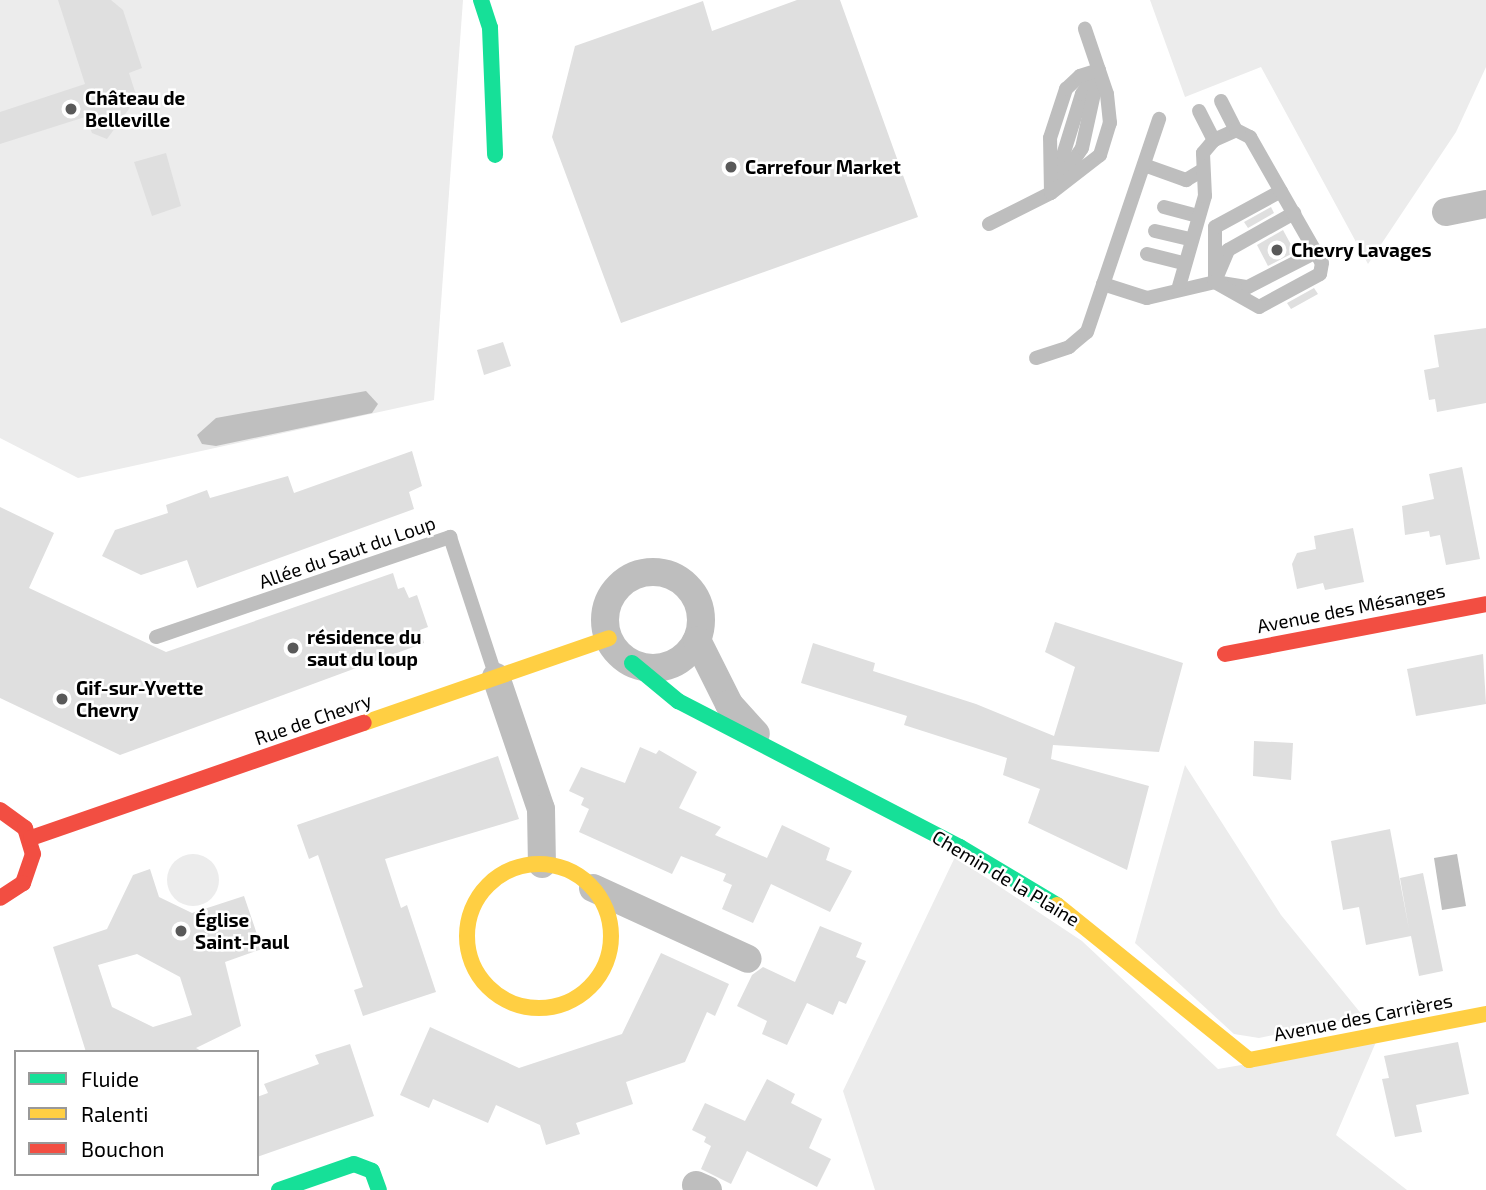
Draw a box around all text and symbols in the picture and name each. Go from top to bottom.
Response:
place label: Château de Belleville [85,87,185,131]
marker: Château de Belleville [63,101,79,117]
place label: Carrefour Market [745,156,901,178]
marker: Carrefour Market [723,159,739,175]
place label: Chevry Lavages [1291,239,1432,261]
marker: Chevry Lavages [1269,242,1285,258]
street label: Allée du Saut du Loup [256,511,438,593]
street label: Avenue des Mésanges [1255,579,1447,637]
place label: résidence du saut du loup [307,626,421,670]
marker: résidence du saut du loup [285,640,301,656]
place label: Gif-sur-Yvette Chevry [76,677,203,721]
street label: Rue de Chevry [252,688,374,750]
marker: Gif-sur-Yvette Chevry [54,691,70,707]
street label: Chemin de la Plaine [928,825,1084,931]
place label: Église Saint-Paul [195,909,289,953]
marker: Église Saint-Paul [173,923,189,939]
street label: Avenue des Carrières [1272,988,1454,1046]
legend [14,1050,259,1176]
text: Fluide [81,1066,139,1091]
text: Ralenti [81,1101,148,1126]
text: Bouchon [81,1136,165,1161]

